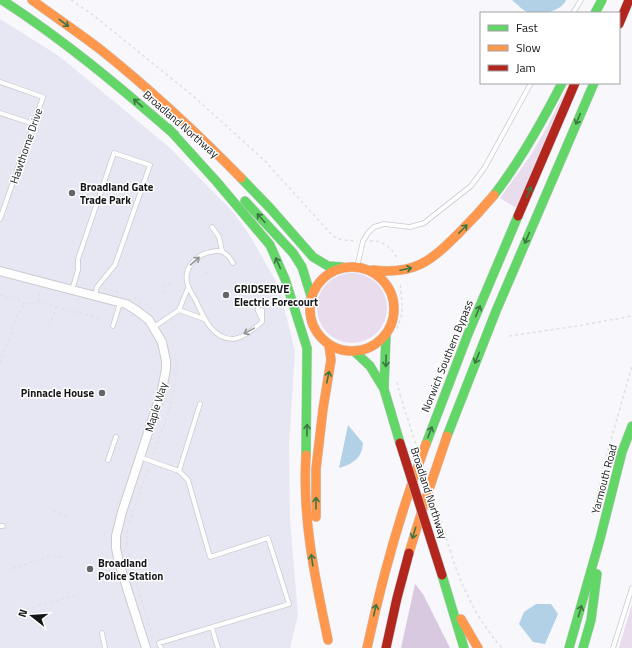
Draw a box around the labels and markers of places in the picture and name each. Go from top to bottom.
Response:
place label: Broadland Gate Trade Park [80,179,154,208]
marker: Broadland Gate Trade Park [67,188,77,198]
place label: GRIDSERVE Electric Forecourt [234,281,318,310]
marker: GRIDSERVE Electric Forecourt [221,290,231,300]
place label: Pinnacle House [21,385,94,401]
marker: Pinnacle House [97,388,107,398]
place label: Broadland Police Station [98,555,163,584]
marker: Broadland Police Station [85,564,95,574]

